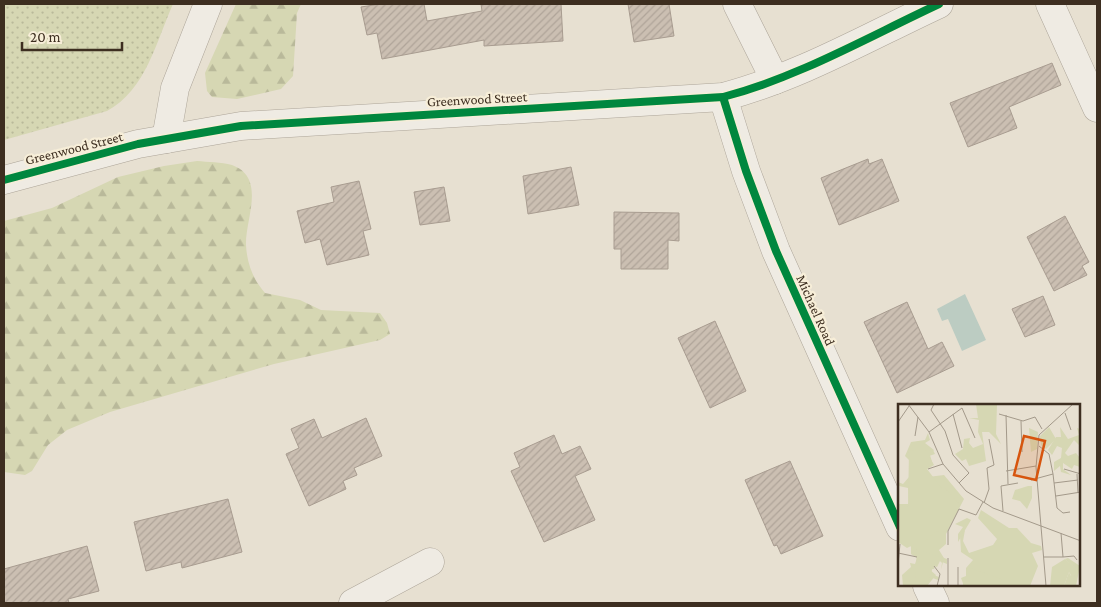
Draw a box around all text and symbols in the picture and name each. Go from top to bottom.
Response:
scale bar [22,20,122,52]
text: 20 m [30,29,61,45]
street label: Greenwood Street [427,88,528,110]
street label: Greenwood Street [23,128,125,168]
street label: Michael Road [793,272,839,348]
inset map [898,404,1081,587]

